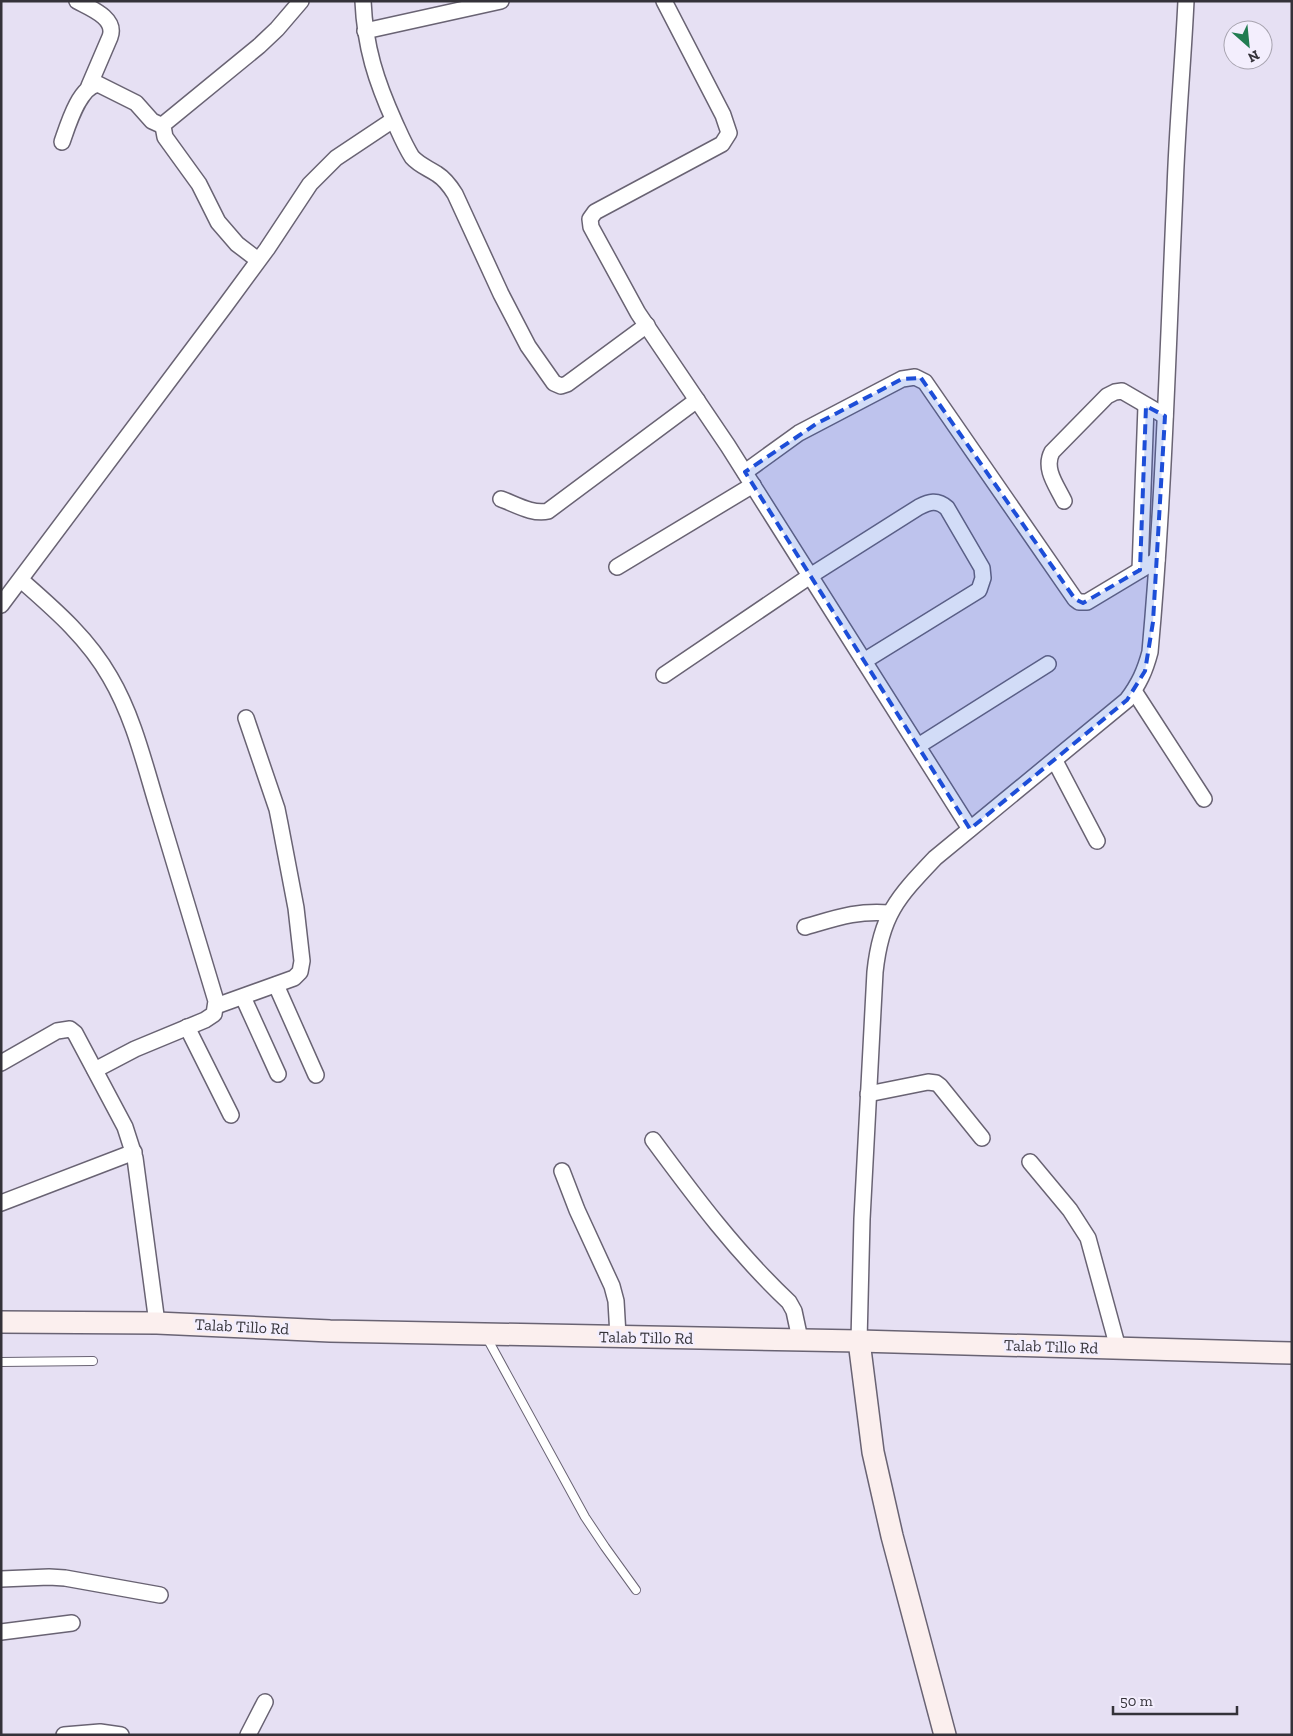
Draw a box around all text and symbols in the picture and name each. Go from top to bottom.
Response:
north arrow [1223,20,1273,70]
text: N [1245,46,1262,66]
street label: Talab Tillo Rd [194,1315,290,1338]
street label: Talab Tillo Rd [599,1327,694,1348]
street label: Talab Tillo Rd [1004,1335,1099,1358]
scale bar [1113,1684,1237,1716]
text: 50 m [1120,1692,1153,1710]

